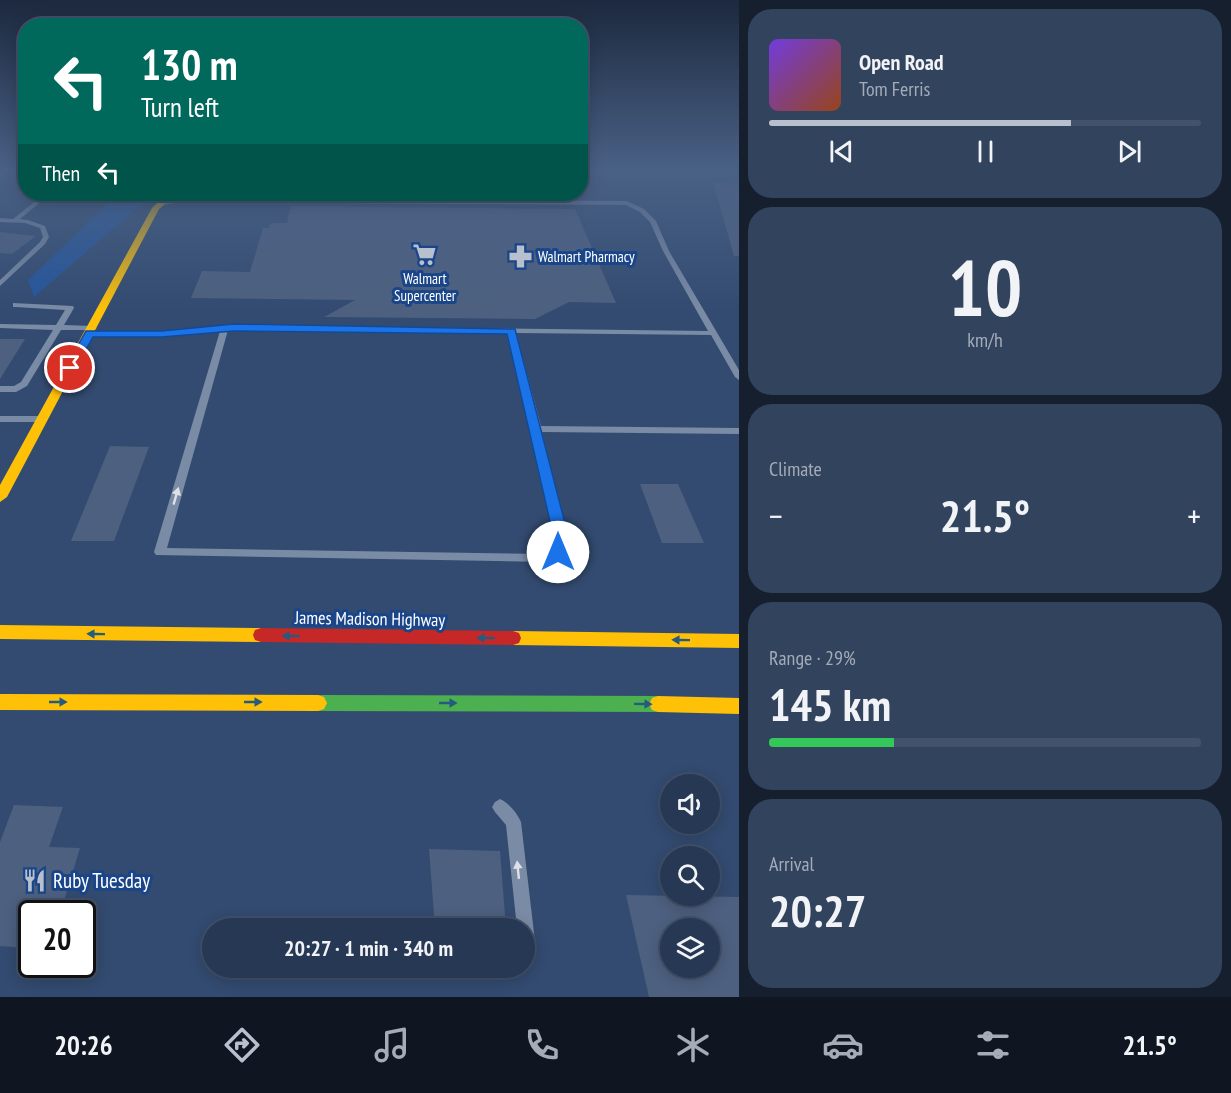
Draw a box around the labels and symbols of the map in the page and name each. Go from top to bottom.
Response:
supermarket icon: Walmart Supercenter [412,242,438,268]
pharmacy icon: Walmart Pharmacy [507,244,533,270]
place label: Walmart Pharmacy [538,247,635,266]
place label: Walmart Supercenter [394,269,457,305]
pin [44,342,95,393]
one-way arrow [172,487,181,505]
position arrow [526,520,590,584]
street label: James Madison Highway [294,606,446,631]
one-way arrow [86,629,105,639]
one-way arrow [281,631,300,641]
one-way arrow [476,633,495,643]
one-way arrow [671,635,690,645]
one-way arrow [49,697,68,707]
one-way arrow [244,697,263,707]
one-way arrow [439,698,458,708]
one-way arrow [634,699,653,708]
one-way arrow [513,861,523,880]
place label: Ruby Tuesday [53,867,150,894]
restaurant icon: Ruby Tuesday [22,868,48,894]
speed limit sign: 20 [18,900,96,978]

